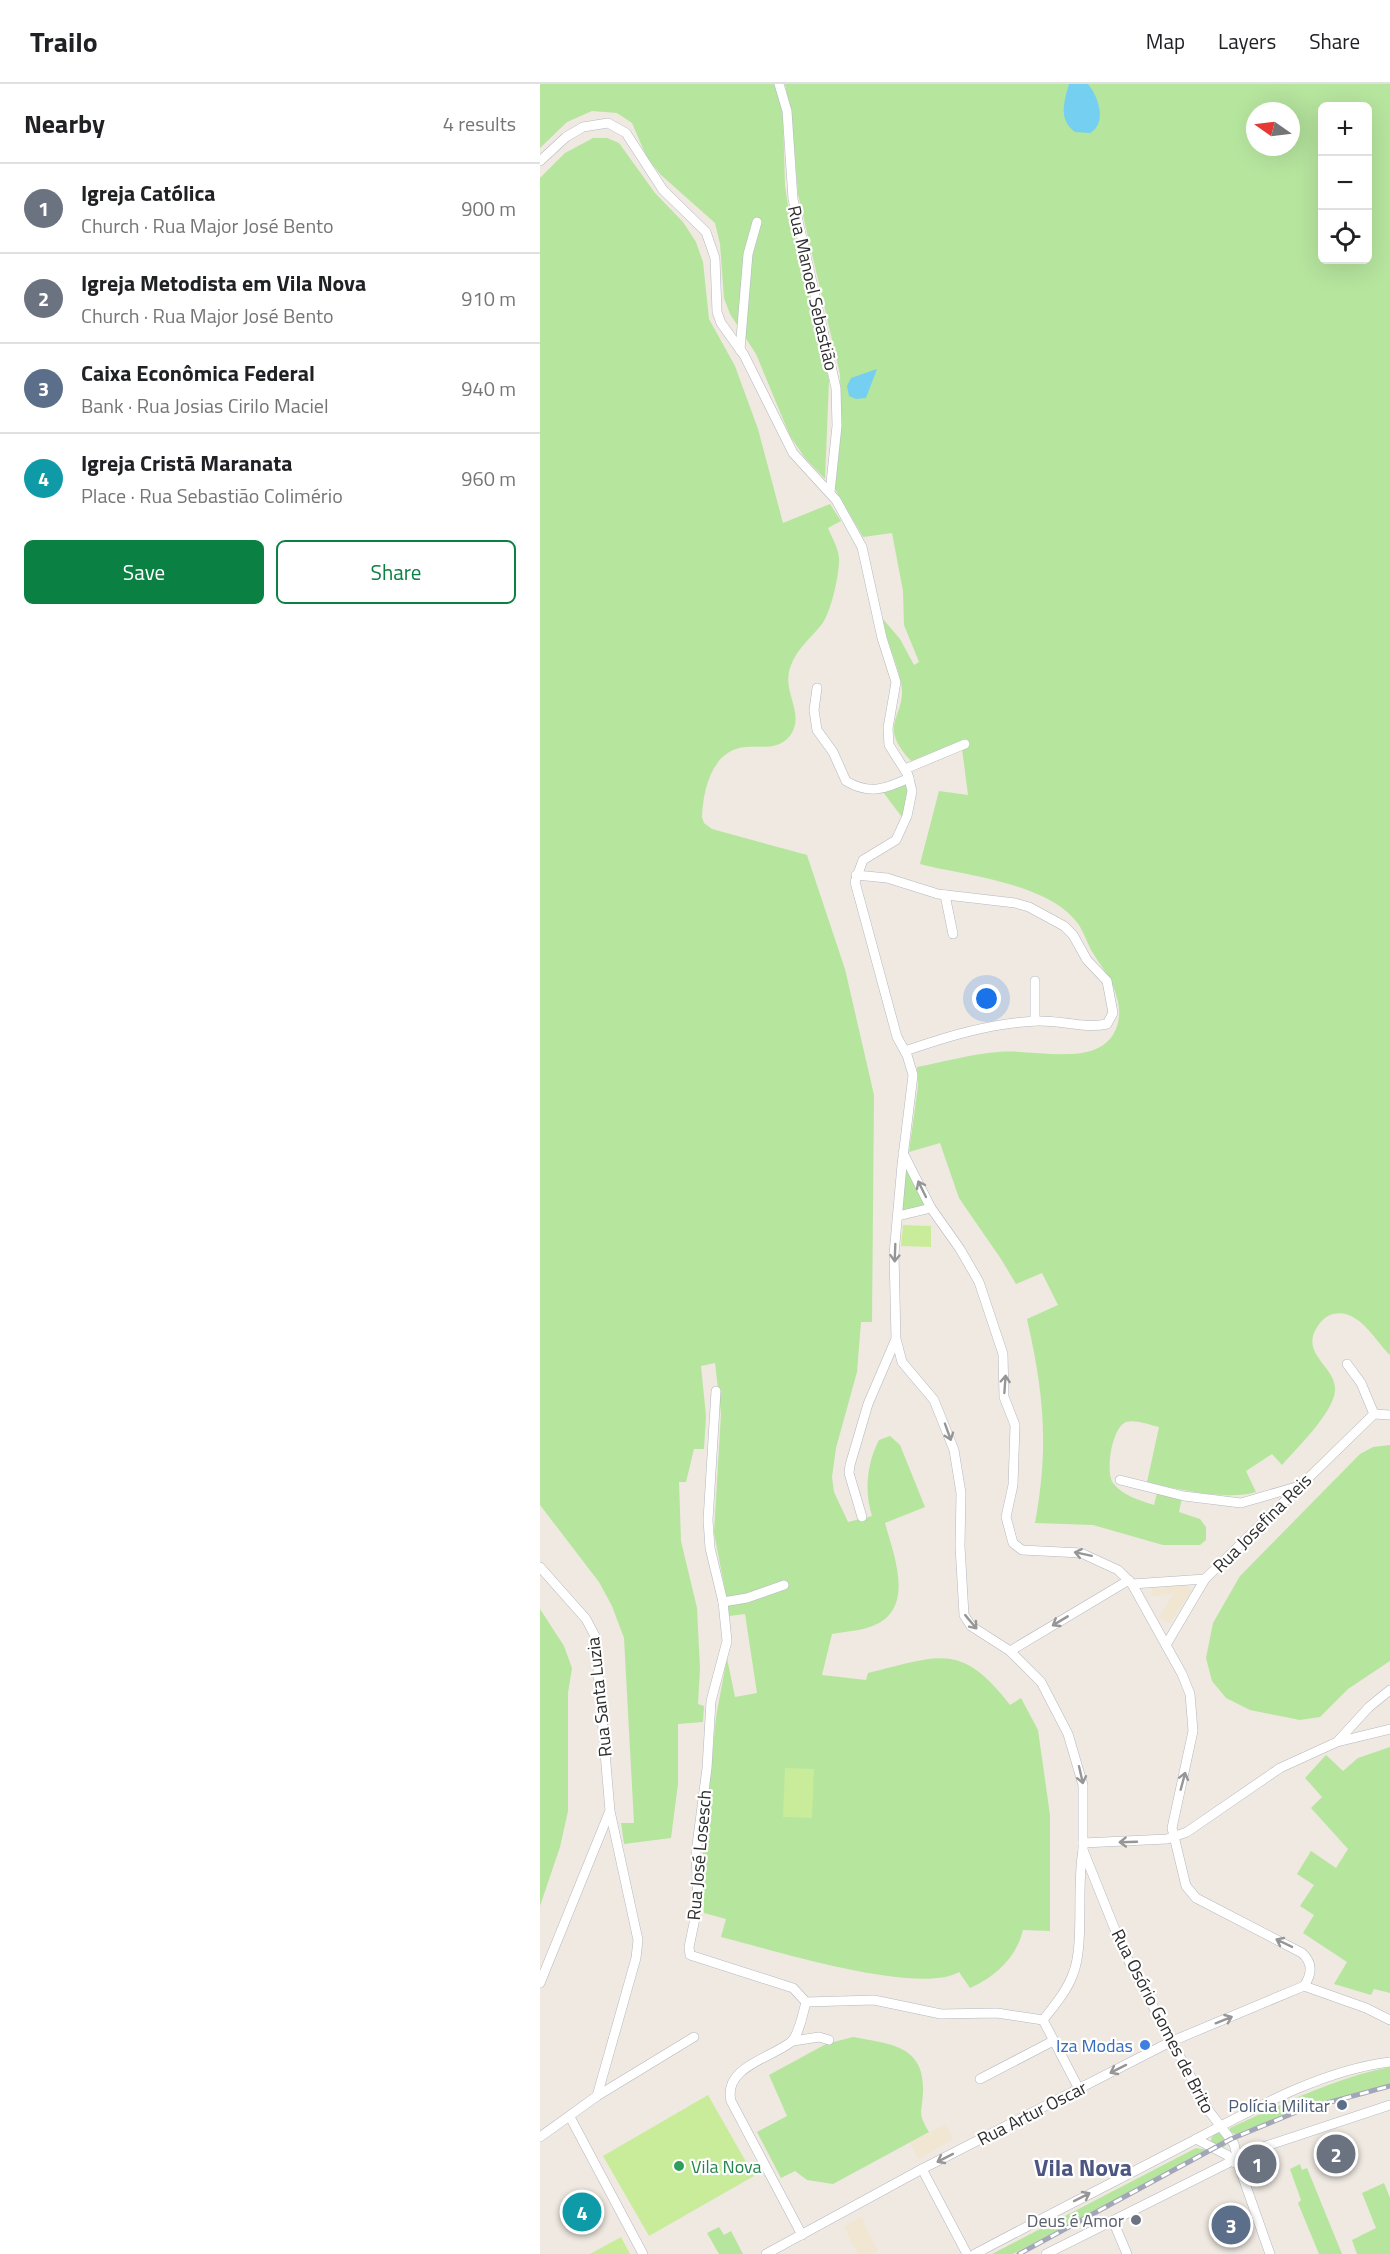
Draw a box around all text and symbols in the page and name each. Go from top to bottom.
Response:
text: Trailo [30,20,98,63]
text: Map [1146,25,1185,57]
text: Layers [1218,25,1276,57]
text: Share [1309,25,1360,57]
north arrow [1246,102,1300,156]
map controls [1318,102,1372,264]
button: + [1318,102,1372,156]
text: Nearby [24,104,105,143]
text: 4 results [443,108,516,139]
button: − [1318,156,1372,210]
text: Igreja Católica [81,176,216,210]
text: 1 [38,193,49,224]
text: 900 m [461,193,516,224]
street label: Rua Manoel Sebastião [781,203,845,373]
text: Church · Rua Major José Bento [81,210,334,241]
button: locate [1318,210,1372,264]
text: Igreja Metodista em Vila Nova [81,266,366,300]
text: 2 [38,283,49,314]
text: 910 m [461,283,516,314]
text: Church · Rua Major José Bento [81,300,334,331]
text: Caixa Econômica Federal [81,356,315,390]
text: 3 [38,373,49,404]
text: 940 m [461,373,516,404]
text: Bank · Rua Josias Cirilo Maciel [81,390,329,421]
text: Igreja Cristã Maranata [81,446,293,480]
text: 4 [38,463,49,494]
text: 960 m [461,463,516,494]
text: Place · Rua Sebastião Colimério [81,480,343,511]
button: Save [24,540,264,604]
button: Share [276,540,516,604]
your location [972,984,1001,1013]
one-way arrow [915,1180,927,1198]
one-way arrow [889,1243,901,1263]
one-way arrow [999,1375,1010,1395]
one-way arrow [944,1422,955,1441]
street label: Rua Josefina Reis [1206,1467,1318,1579]
one-way arrow [1074,1548,1093,1559]
one-way arrow [963,1614,977,1630]
one-way arrow [1052,1615,1069,1627]
street label: Rua Santa Luzia [579,1636,619,1758]
one-way arrow [1075,1765,1087,1784]
one-way arrow [1178,1772,1189,1791]
street label: Rua José Losesch [680,1789,718,1921]
one-way arrow [1119,1836,1139,1847]
street label: Rua Osório Gomes de Brito [1105,1924,1221,2118]
one-way arrow [1276,1937,1294,1948]
one-way arrow [1214,2014,1233,2025]
place label: Iza Modas [1056,2032,1133,2059]
marker: Iza Modas [1138,2038,1152,2052]
one-way arrow [1110,2063,1127,2075]
street label: Rua Artur Oscar [972,2074,1092,2152]
place label: Polícia Militar [1228,2092,1330,2119]
marker: Polícia Militar [1335,2098,1349,2112]
pin: 2 [1316,2132,1356,2176]
pin: 1 [1238,2142,1276,2186]
district label: Vila Nova [1034,2149,1132,2185]
one-way arrow [936,2152,954,2164]
place label: Vila Nova [691,2153,762,2180]
marker: Vila Nova [672,2159,686,2173]
pin: 4 [562,2190,602,2234]
one-way arrow [1073,2191,1091,2202]
pin: 3 [1212,2202,1250,2248]
place label: Deus é Amor [1027,2207,1124,2234]
marker: Deus é Amor [1129,2213,1143,2227]

